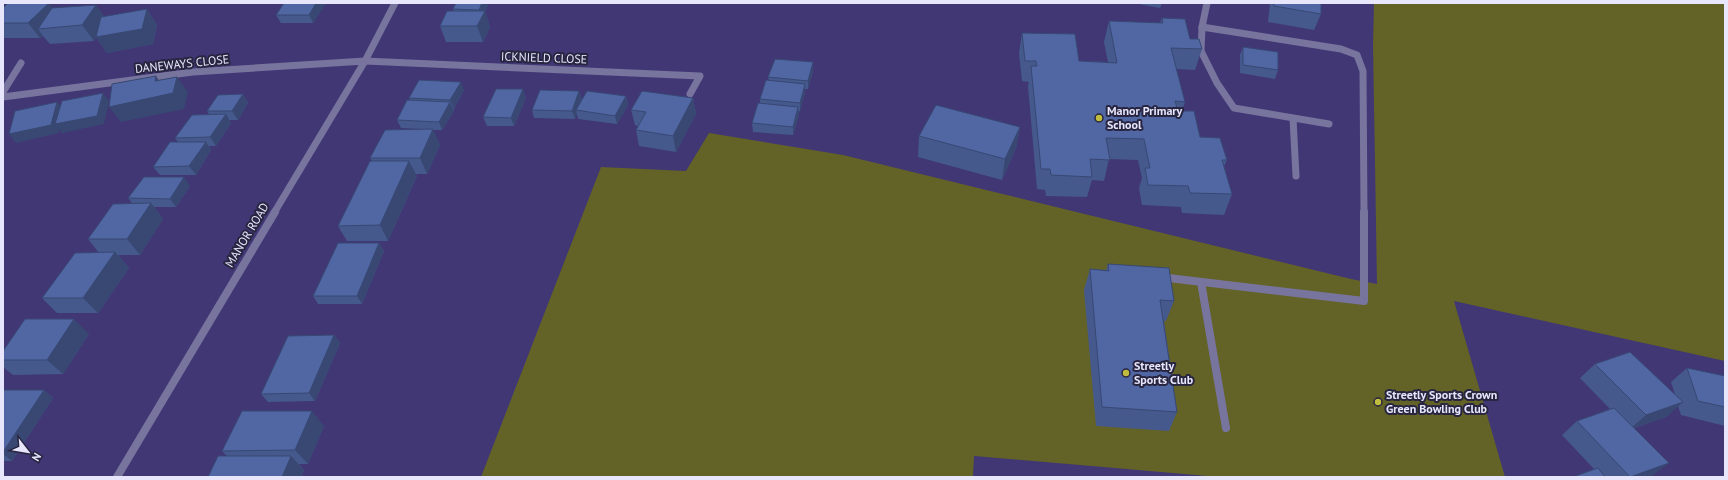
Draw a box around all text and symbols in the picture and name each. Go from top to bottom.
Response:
street label: ICKNIELD CLOSE [501,49,587,66]
street label: DANEWAYS CLOSE [134,51,230,76]
place label: Manor Primary School [1107,103,1183,132]
marker: Manor Primary School [1094,113,1104,123]
street label: MANOR ROAD [221,200,272,270]
place label: Streetly Sports Club [1134,358,1194,387]
marker: Streetly Sports Club [1121,368,1131,378]
place label: Streetly Sports Crown Green Bowling Club [1386,387,1497,416]
marker: Streetly Sports Crown Green Bowling Club [1373,397,1383,407]
north arrow [8,432,48,472]
text: N [29,450,44,464]

